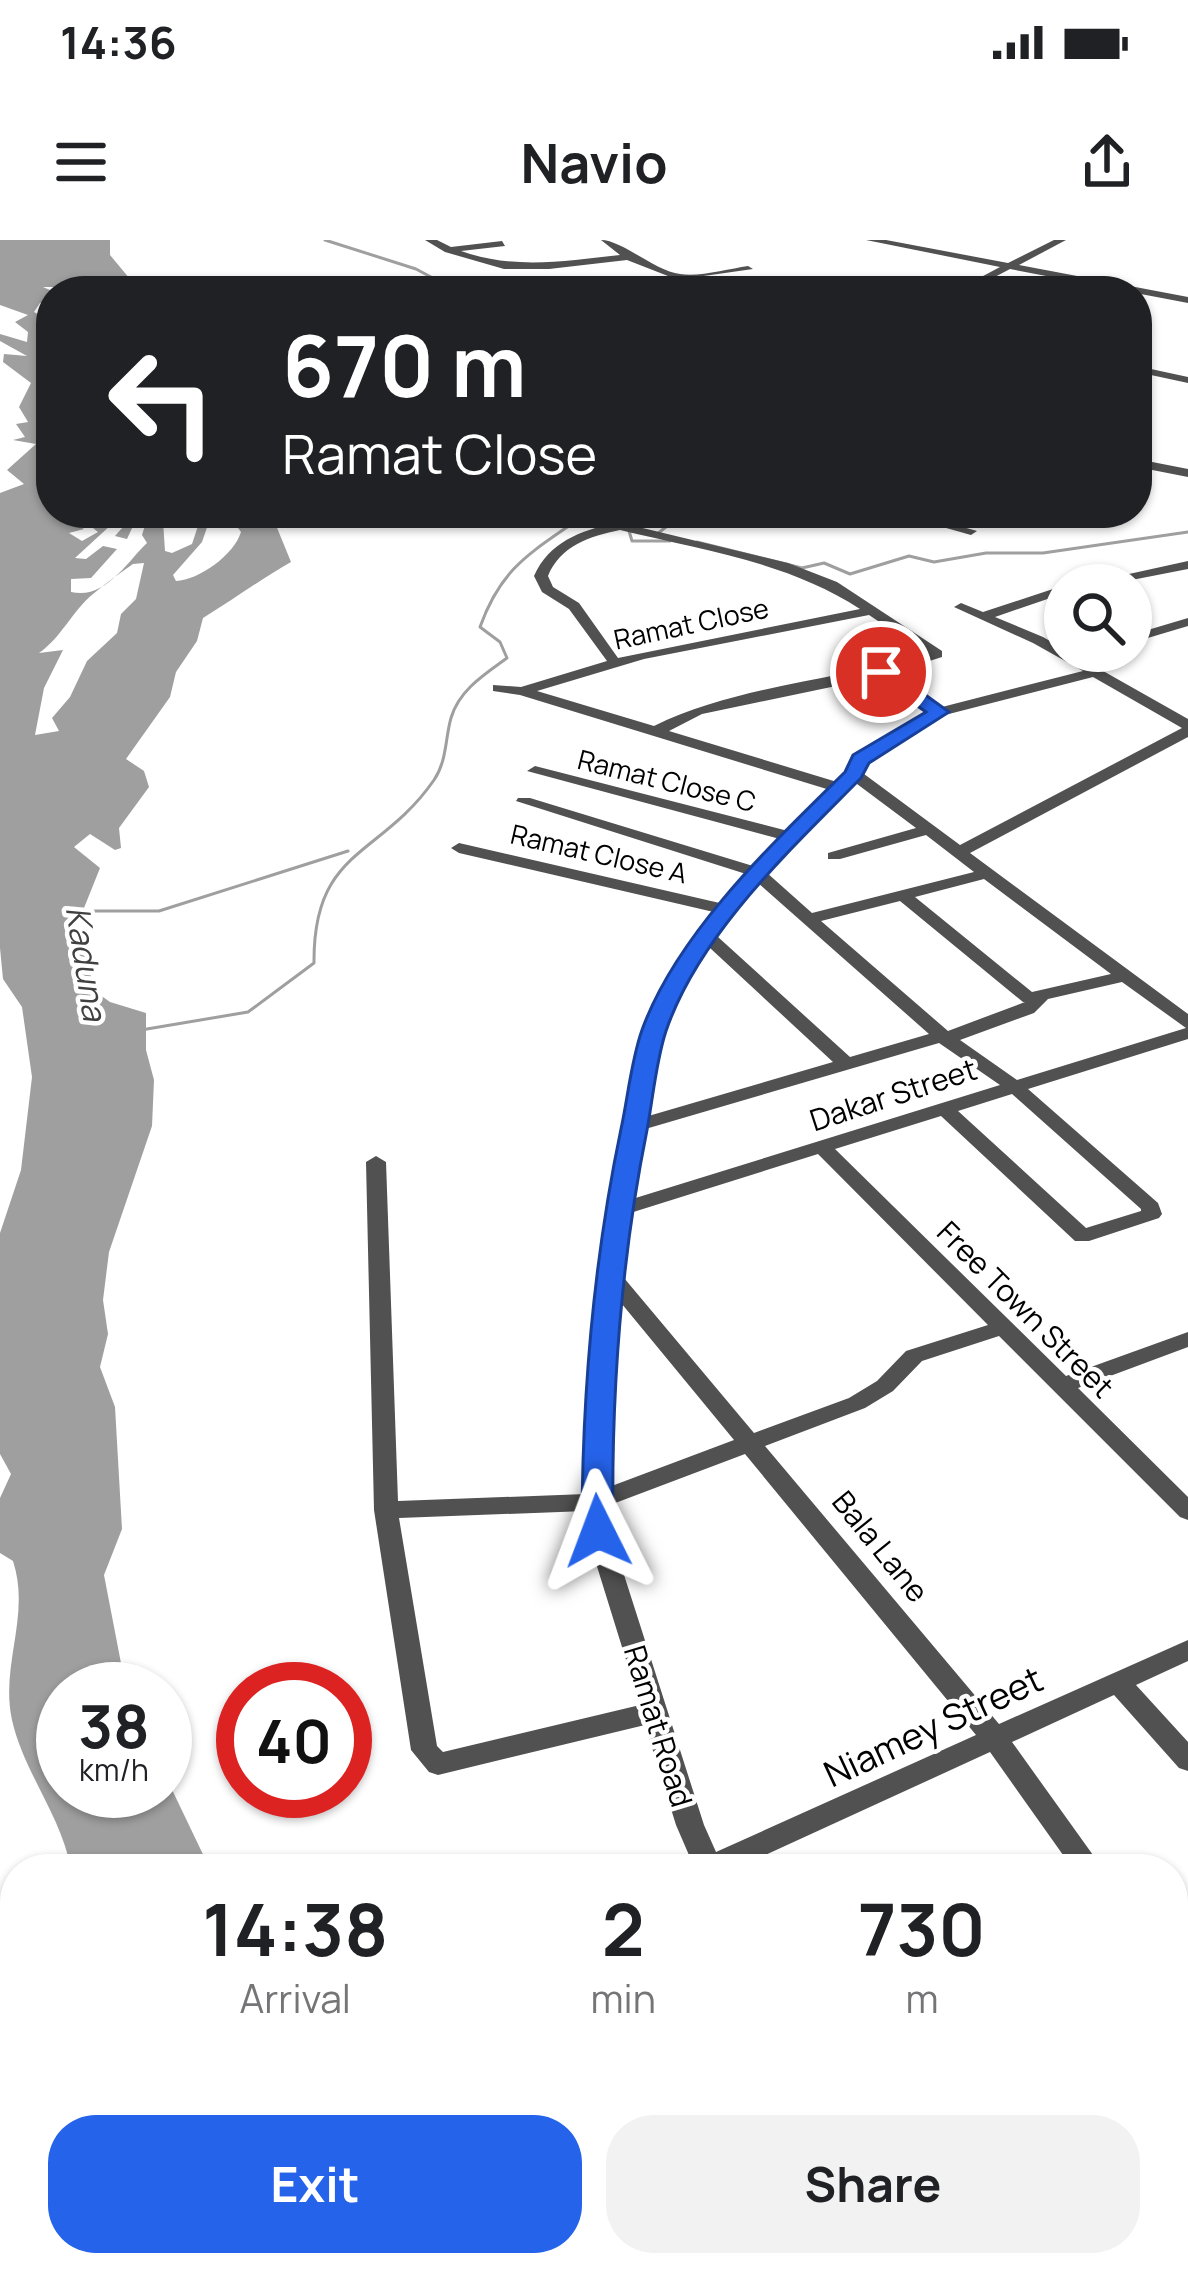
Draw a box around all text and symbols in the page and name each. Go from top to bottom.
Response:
text: 14:36 [60,11,177,73]
text: Navio [520,125,668,199]
icon: menu [48,129,114,195]
icon: share [1074,129,1140,195]
text: 670 m [282,307,527,422]
icon: left [84,324,240,480]
text: Ramat Close [282,416,597,490]
map controls [1044,564,1152,672]
button: search [1044,564,1152,672]
street label: Ramat Close [610,589,772,657]
pin [830,621,932,723]
icon: arrive [848,639,914,705]
street label: Ramat Close C [574,740,760,820]
street label: Ramat Close A [507,815,691,891]
water label: Kaduna [56,903,118,1025]
street label: Dakar Street [804,1048,982,1140]
street label: Free Town Street [929,1212,1123,1406]
position arrow [535,1468,661,1594]
street label: Bala Lane [824,1482,938,1610]
street label: Ramat Road [615,1640,703,1812]
street label: Niamey Street [816,1654,1050,1798]
speed limit sign: 40 [216,1662,372,1818]
text: 38 [78,1684,150,1766]
text: km/h [79,1749,149,1790]
text: 14:38 [202,1879,388,1978]
text: 2 [602,1879,645,1978]
text: 730 [858,1879,986,1978]
text: Arrival [240,1971,351,2025]
text: min [590,1971,656,2025]
text: m [905,1971,938,2025]
button: Exit [48,2115,582,2253]
button: Share [606,2115,1140,2253]

